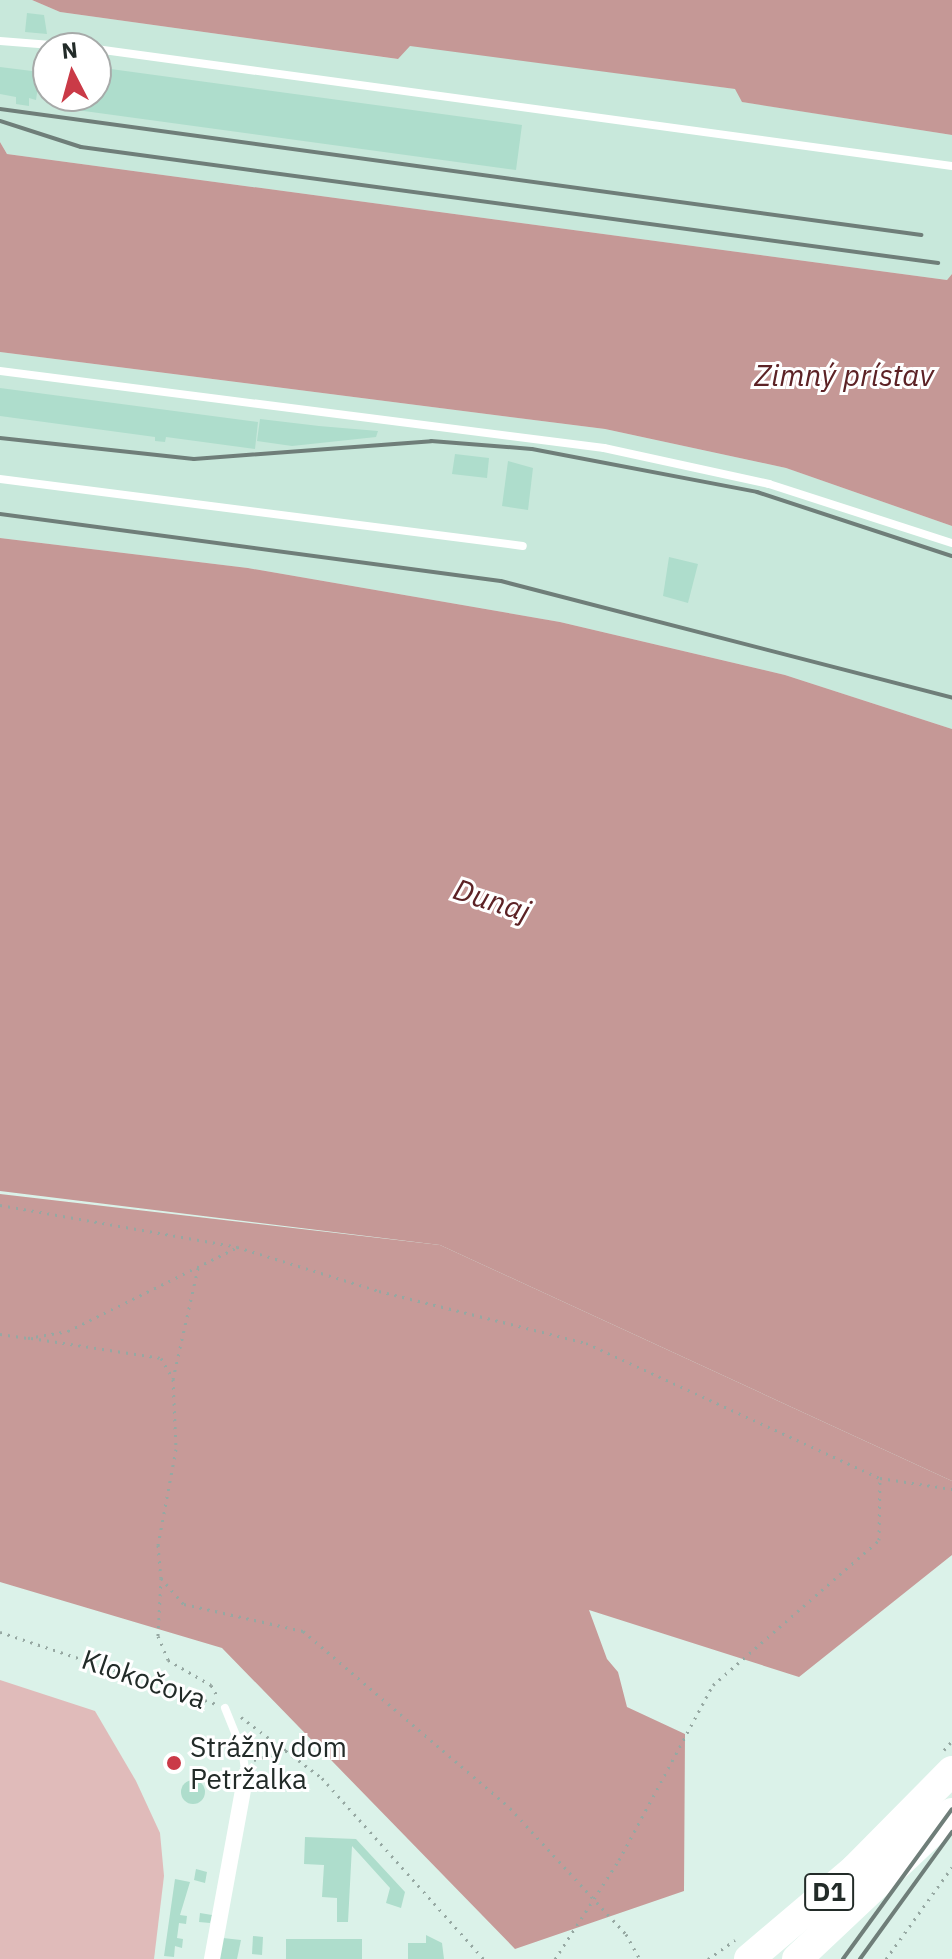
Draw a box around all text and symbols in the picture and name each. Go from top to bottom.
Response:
north arrow [32,32,112,112]
text: N [60,34,79,65]
water label: Zimný prístav [754,357,934,393]
water label: Dunaj [449,871,535,929]
street label: Klokočova [78,1642,210,1716]
place label: Strážny dom Petržalka [190,1730,347,1796]
marker: Strážny dom Petržalka [165,1754,183,1772]
road number: D1 [803,1870,855,1914]

